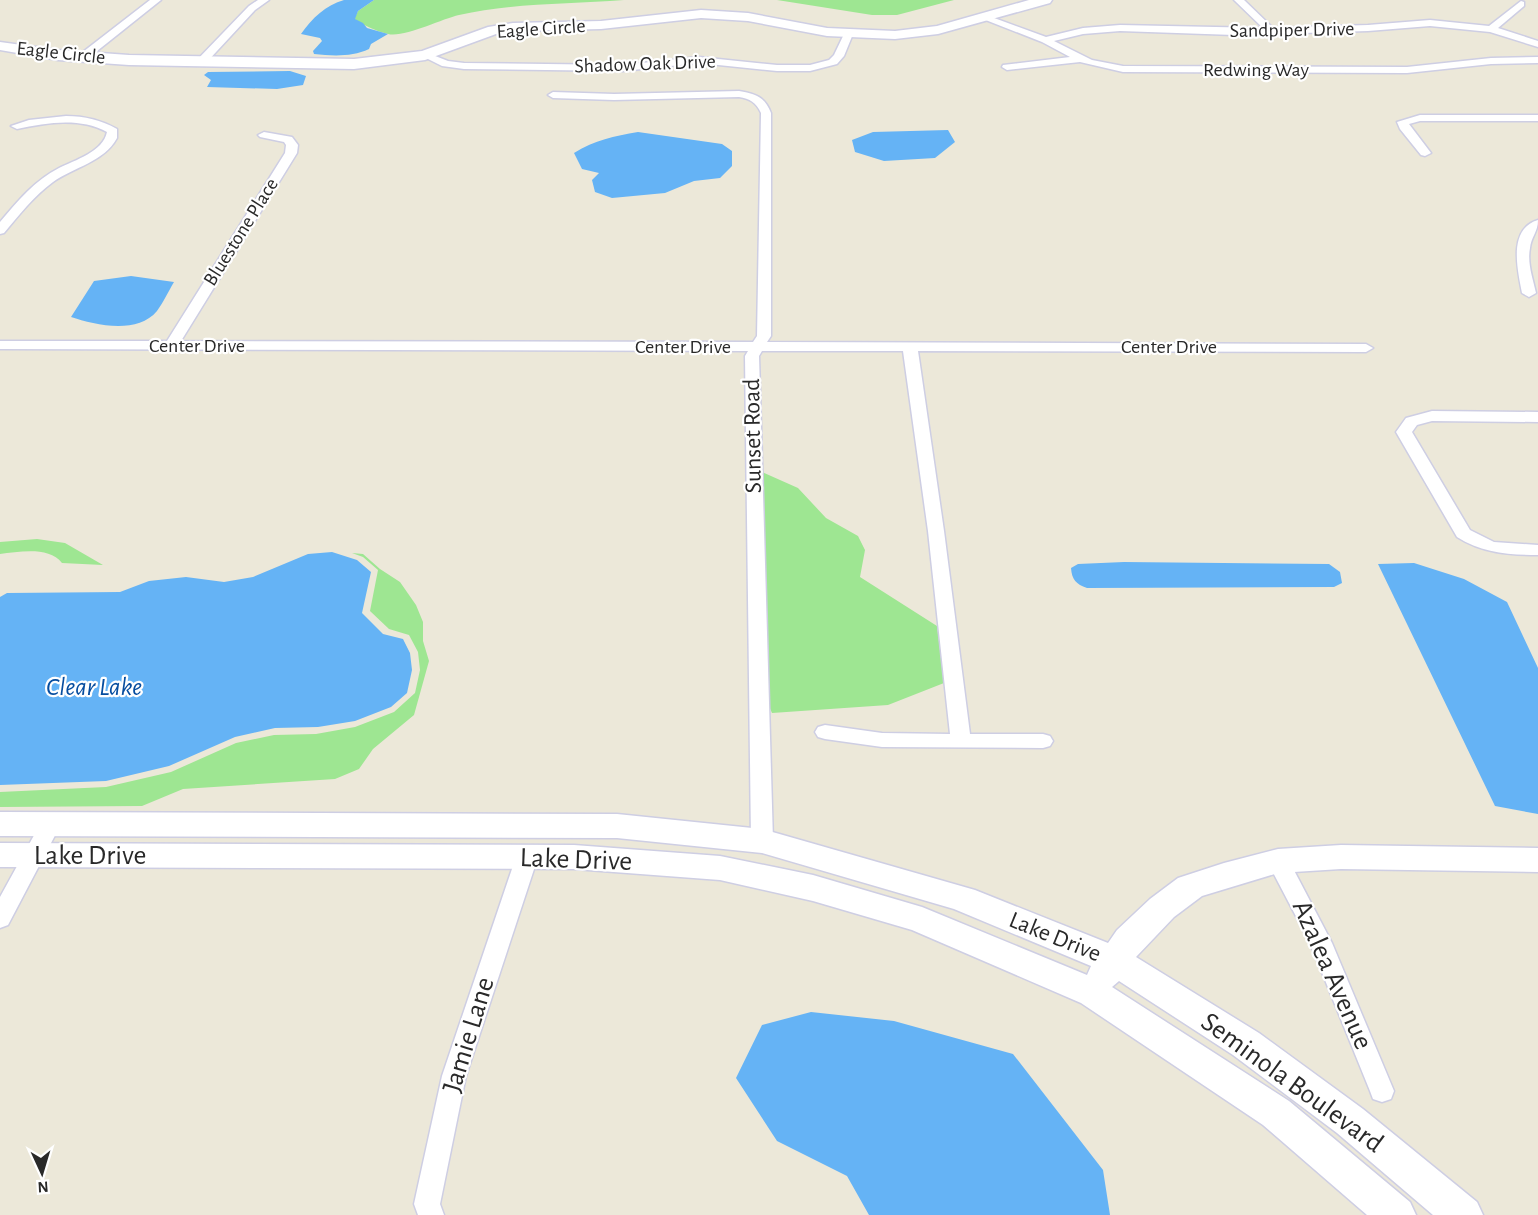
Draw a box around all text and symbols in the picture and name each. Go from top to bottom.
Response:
street label: Eagle Circle [496,16,586,42]
street label: Sandpiper Drive [1230,19,1354,41]
street label: Eagle Circle [16,38,106,68]
street label: Shadow Oak Drive [574,52,716,76]
street label: Redwing Way [1203,60,1309,80]
street label: Bluestone Place [200,175,282,289]
street label: Center Drive [149,336,245,356]
street label: Center Drive [635,337,731,357]
street label: Center Drive [1121,337,1217,357]
street label: Sunset Road [740,378,766,494]
water label: Clear Lake [46,674,142,700]
street label: Lake Drive [34,842,146,870]
street label: Lake Drive [519,844,633,876]
street label: Azalea Avenue [1287,896,1377,1054]
street label: Lake Drive [1006,908,1104,966]
street label: Jamie Lane [438,974,500,1096]
street label: Seminola Boulevard [1196,1008,1388,1158]
north arrow [12,1143,72,1203]
text: N [37,1179,49,1195]

